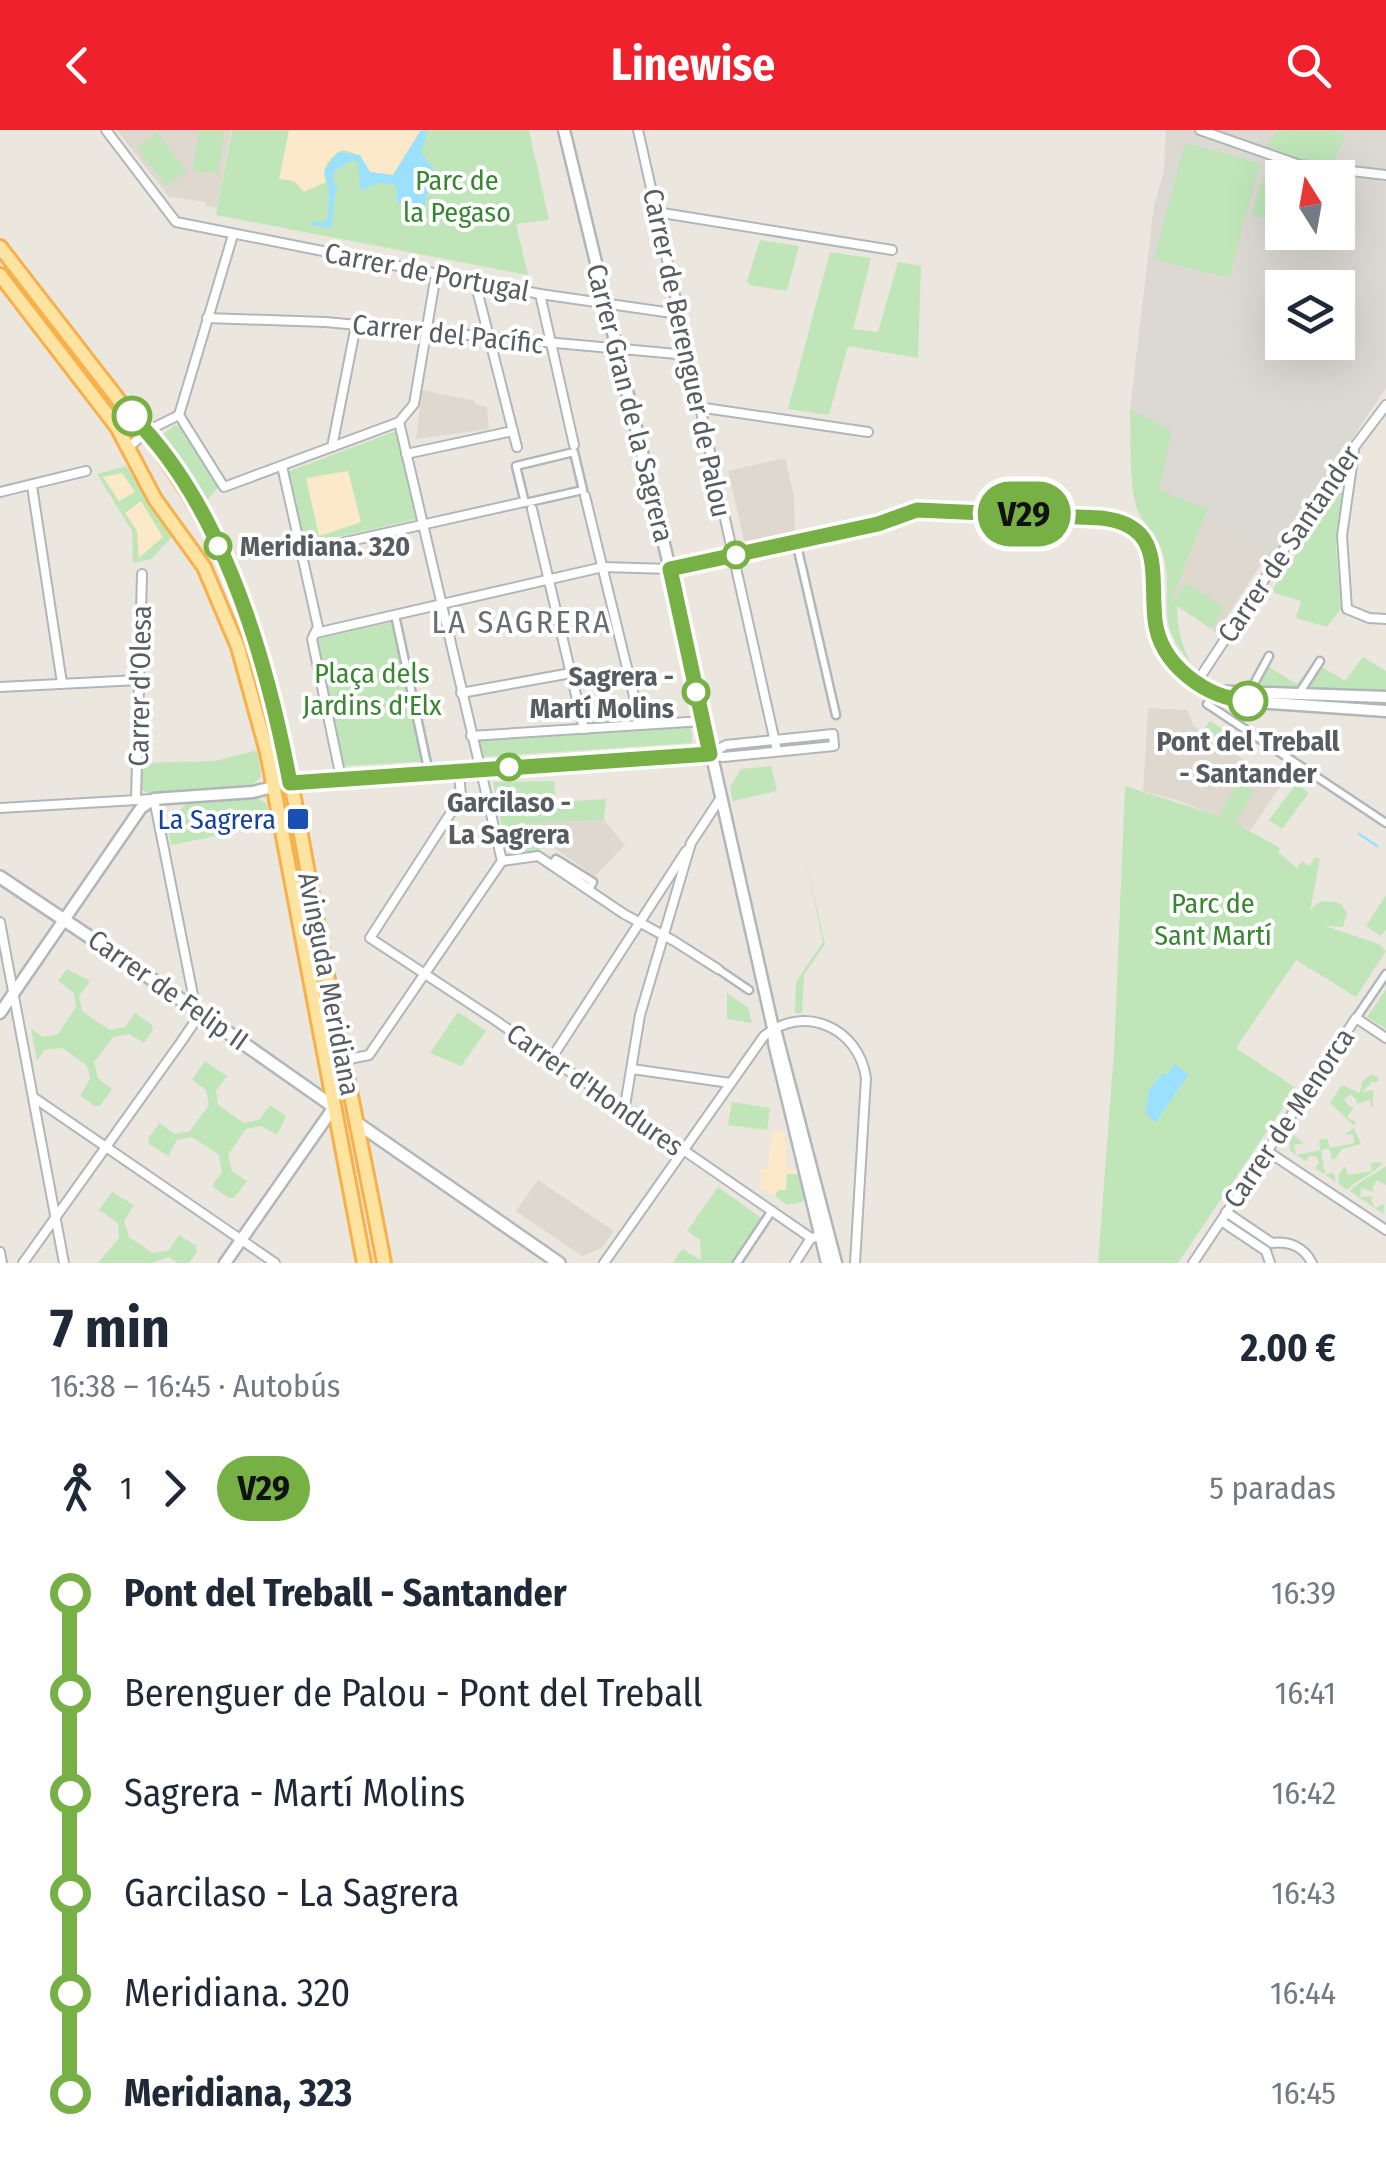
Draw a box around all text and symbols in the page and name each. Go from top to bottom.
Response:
icon: back [50,38,105,93]
text: Linewise [611,38,775,92]
icon: search [1281,38,1336,93]
north arrow [1265,160,1355,250]
map controls [1265,160,1355,360]
park label: Parc de la Pegaso [403,164,511,229]
street label: Carrer de Berenguer de Palou [636,186,738,520]
street label: Carrer de Portugal [322,236,532,308]
street label: Carrer Gran de la Sagrera [579,260,681,546]
button: layers [1265,270,1355,360]
street label: Carrer del Pacífic [351,308,545,360]
unlabelled marker [113,397,151,435]
street label: Carrer de Santander [1211,439,1367,649]
line badge: V29 [966,482,1082,546]
text: V29 [998,493,1050,535]
place label: Meridiana. 320 [240,530,410,563]
marker: Meridiana. 320 [205,533,231,559]
unlabelled marker [723,542,749,568]
district label: LA SAGRERA [432,603,612,641]
street label: Carrer d'Olesa [122,605,158,767]
park label: Plaça dels Jardins d'Elx [303,657,442,722]
place label: Sagrera - Martí Molins [530,660,674,725]
marker: Sagrera - Martí Molins [683,679,709,705]
marker: Pont del Treball - Santander [1229,682,1267,720]
place label: Pont del Treball - Santander [1156,725,1340,790]
marker: Garcilaso - La Sagrera [496,754,522,780]
place label: Garcilaso - La Sagrera [447,786,571,851]
place label: La Sagrera [158,803,276,836]
marker: La Sagrera [285,806,311,832]
street label: Avinguda Meridiana [291,870,367,1098]
park label: Parc de Sant Martí [1154,887,1272,952]
street label: Carrer de Felip II [82,923,254,1057]
street label: Carrer d'Hondures [500,1017,690,1163]
street label: Carrer de Menorca [1217,1022,1361,1214]
text: 7 min [50,1296,170,1362]
text: 2.00 € [1240,1325,1336,1371]
text: 16:38 – 16:45 · Autobús [50,1367,341,1405]
icon: walk [50,1461,105,1516]
icon: forward [147,1461,202,1516]
text: V29 [237,1467,290,1509]
text: 1 [120,1469,132,1507]
text: 5 paradas [1209,1469,1336,1507]
text: Pont del Treball - Santander [124,1570,567,1616]
text: 16:39 [1271,1574,1336,1612]
text: Berenguer de Palou - Pont del Treball [124,1670,702,1716]
text: 16:41 [1275,1674,1336,1712]
text: Sagrera - Martí Molins [124,1770,465,1816]
text: 16:42 [1272,1774,1336,1812]
text: Garcilaso - La Sagrera [124,1870,459,1916]
text: 16:43 [1272,1874,1336,1912]
text: Meridiana. 320 [124,1970,350,2016]
text: 16:44 [1270,1974,1336,2012]
text: Meridiana, 323 [124,2070,352,2116]
text: 16:45 [1271,2074,1336,2112]

